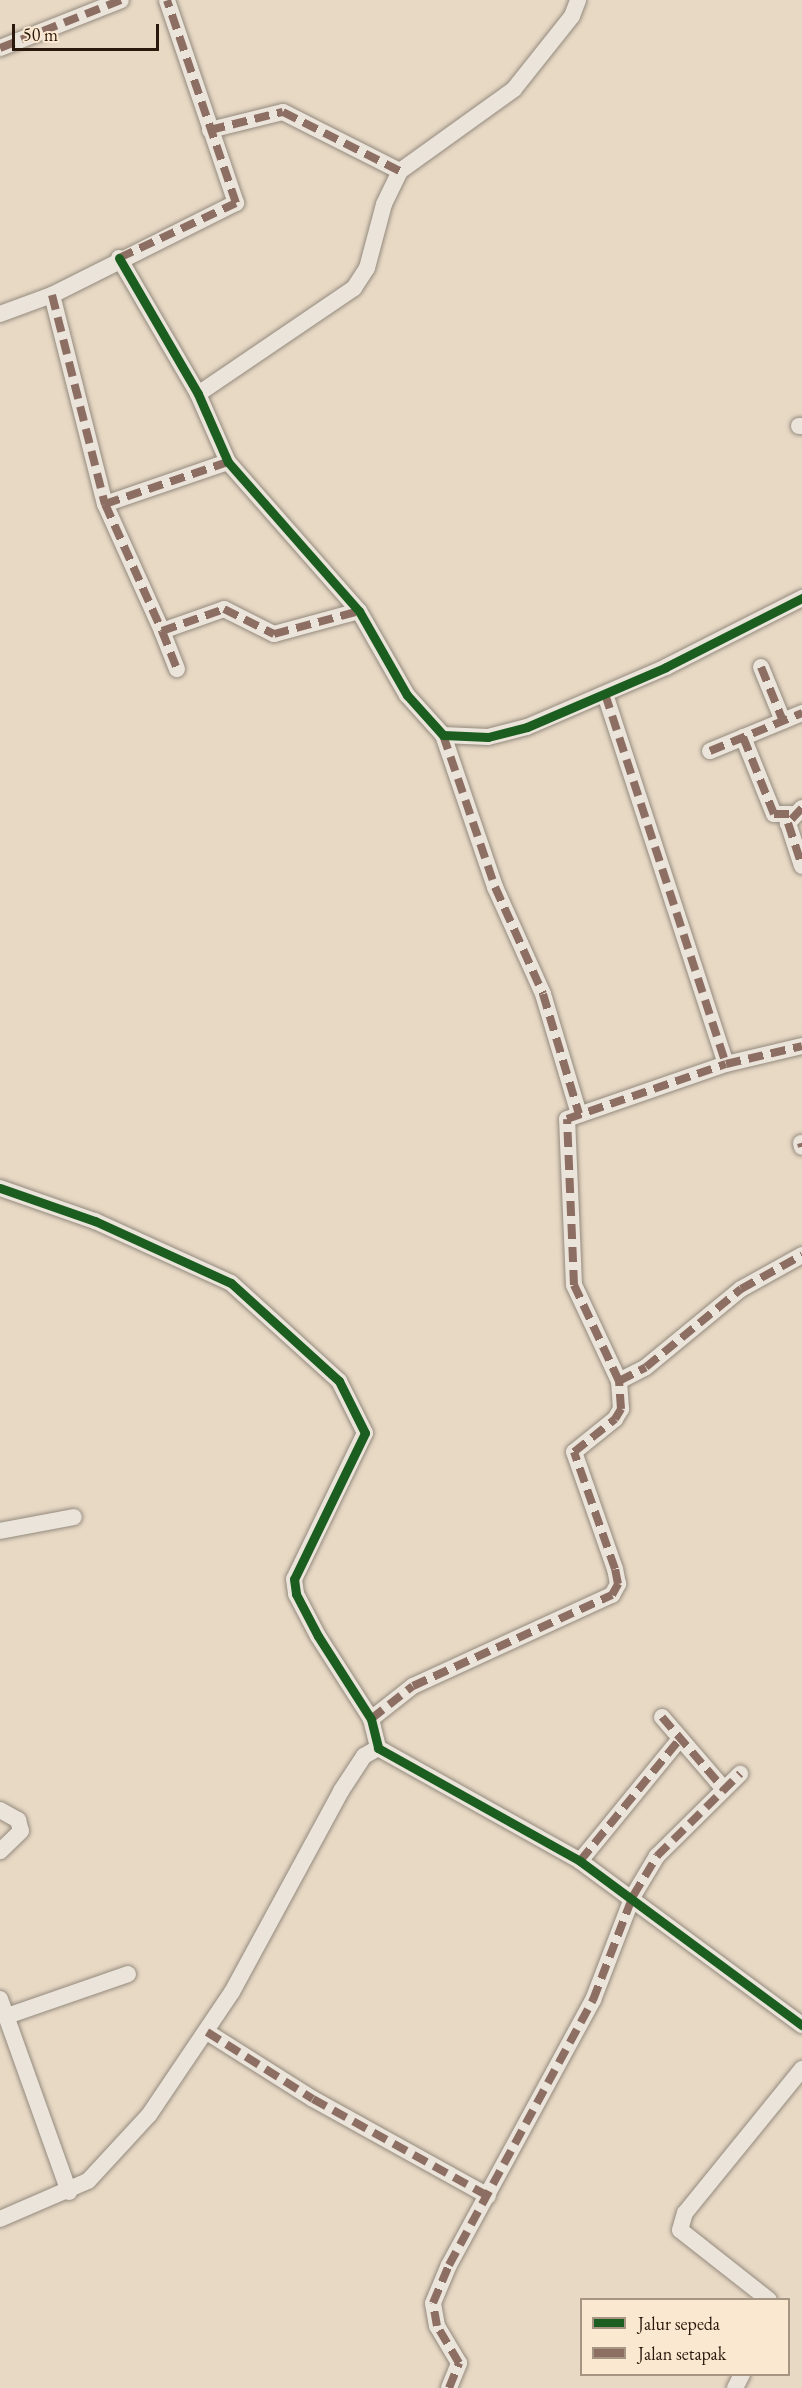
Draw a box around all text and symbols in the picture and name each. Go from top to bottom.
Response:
scale bar [15,12,162,50]
text: 50 m [23,23,58,46]
legend [580,2298,790,2376]
text: Jalur sepeda [638,2312,720,2335]
text: Jalan setapak [638,2342,726,2365]

